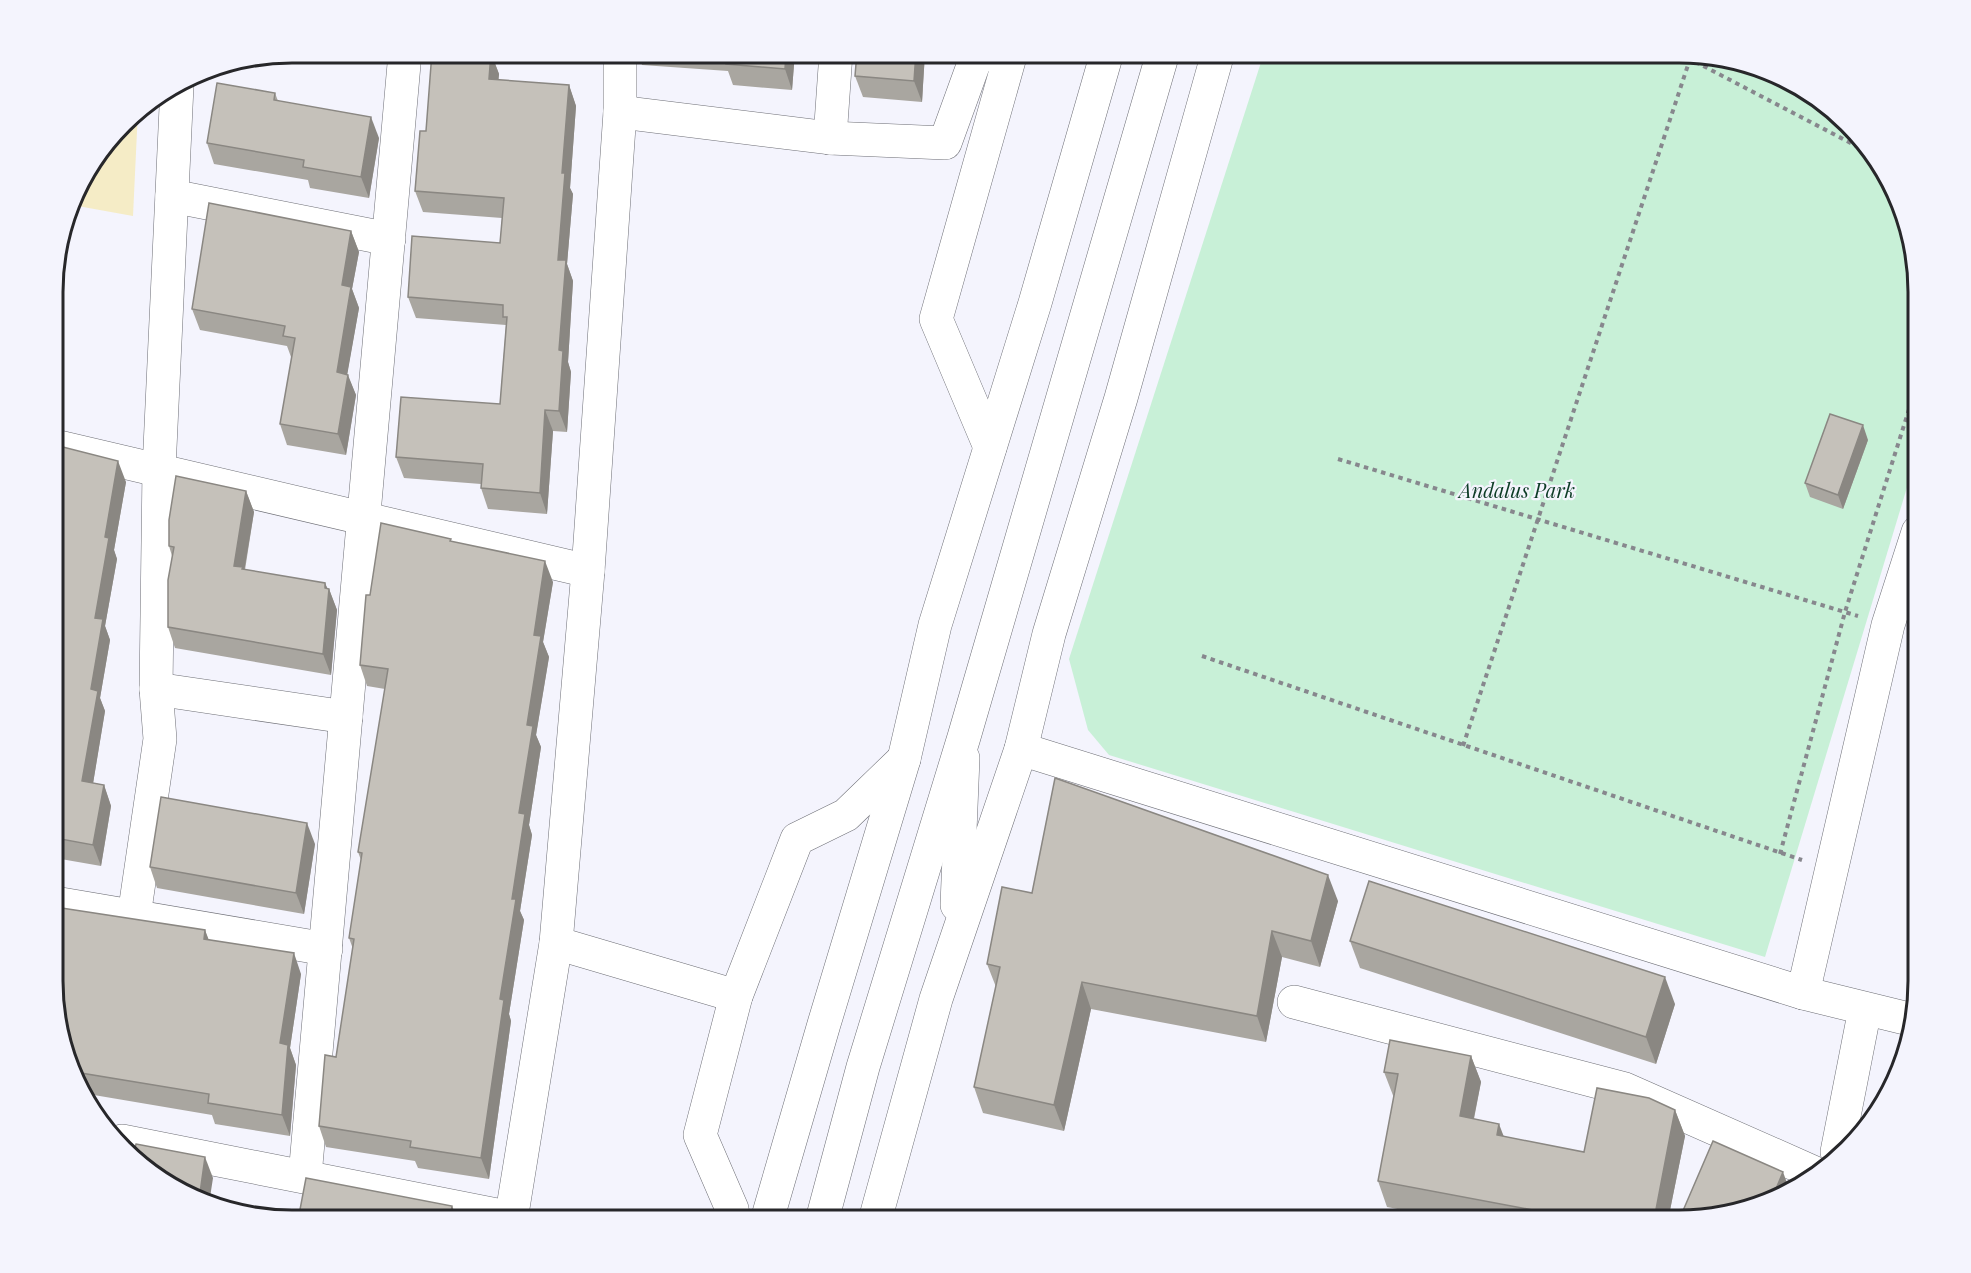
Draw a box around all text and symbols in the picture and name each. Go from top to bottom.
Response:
park label: Andalus Park [1457,476,1575,503]

